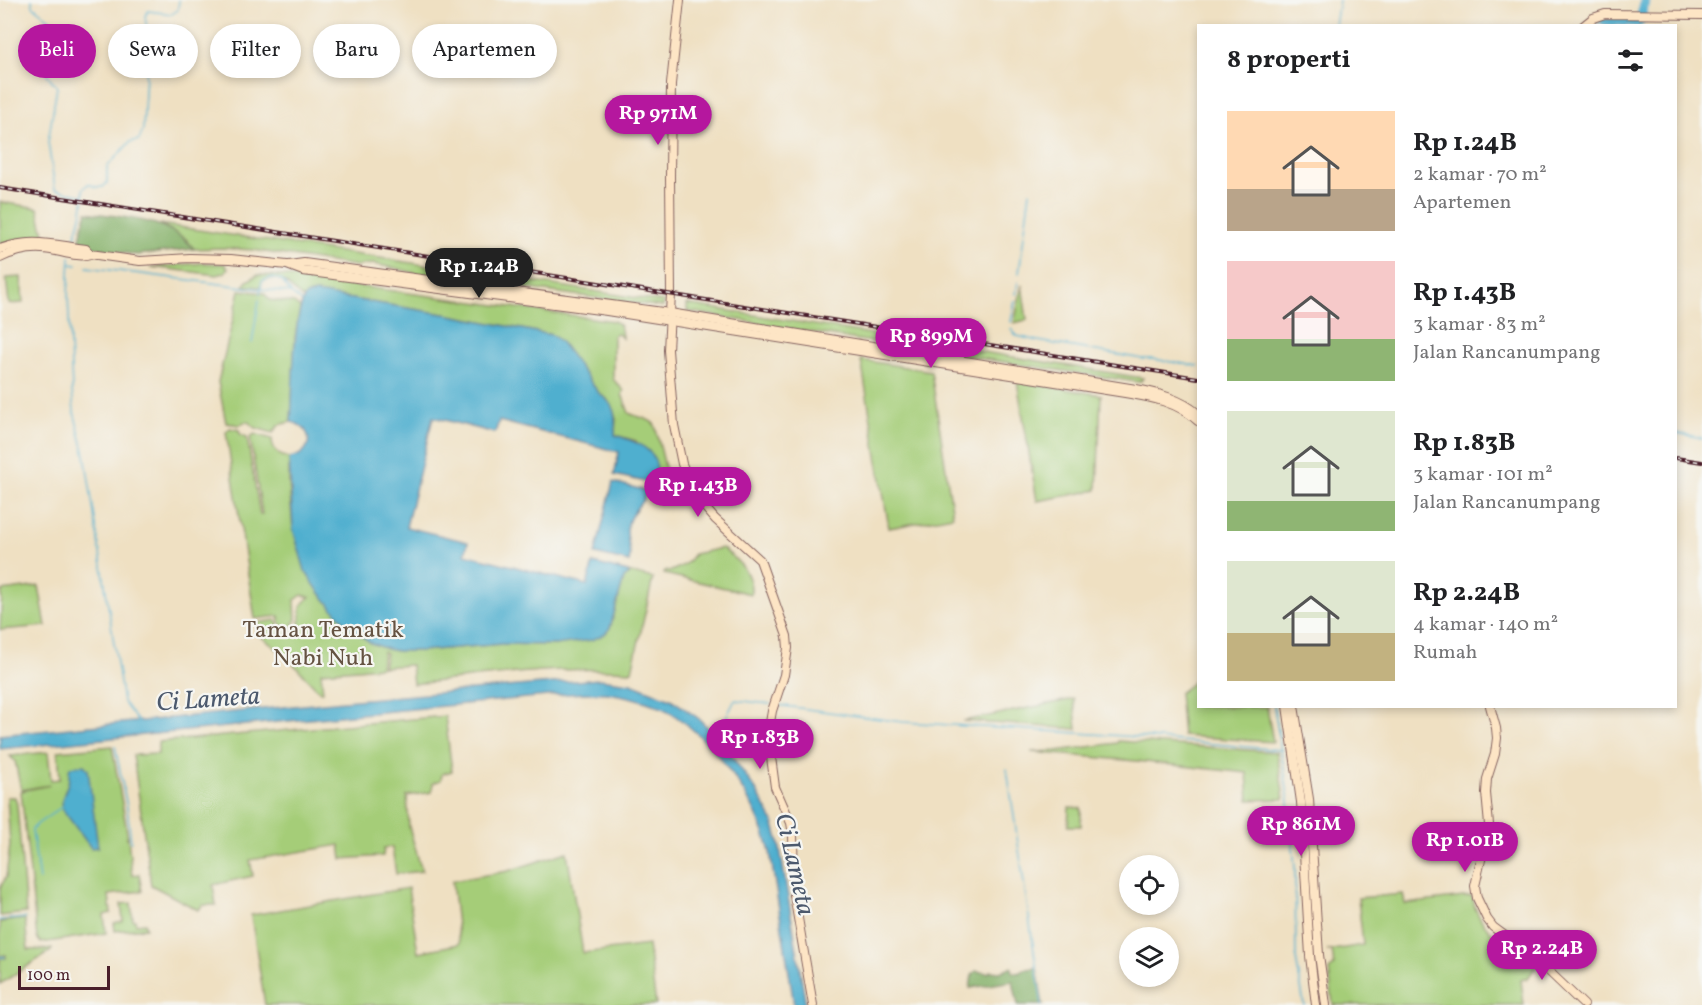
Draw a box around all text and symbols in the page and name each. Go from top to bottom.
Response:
chip: Beli [18,24,96,78]
chip: Sewa [108,24,198,78]
chip: Filter [210,24,301,78]
chip: Baru [313,24,400,78]
chip: Apartemen [412,24,557,78]
text: 8 properti [1227,42,1351,78]
icon: filters [1614,44,1647,77]
pin: Rp 971M [603,95,713,146]
text: Rp 971M [619,100,697,128]
text: Rp 1.24B [1413,125,1517,161]
icon: home [1275,135,1347,207]
text: 2 kamar · 70 m² [1413,161,1547,189]
text: Apartemen [1413,189,1512,217]
pin: Rp 1.24B [417,248,541,299]
text: Rp 1.24B [439,253,519,281]
text: Rp 1.43B [1413,275,1516,311]
icon: home [1275,285,1347,357]
text: 3 kamar · 83 m² [1413,311,1546,339]
pin: Rp 899M [876,318,986,369]
text: Rp 899M [889,323,973,351]
text: Jalan Rancanumpang [1413,339,1600,367]
text: Rp 1.83B [1413,425,1516,461]
icon: home [1275,435,1347,507]
text: 3 kamar · 101 m² [1413,461,1553,489]
pin: Rp 1.43B [636,467,760,518]
text: Rp 1.43B [658,472,738,500]
text: Jalan Rancanumpang [1413,489,1600,517]
text: Rp 2.24B [1413,575,1520,611]
icon: home [1275,585,1347,657]
text: 4 kamar · 140 m² [1413,611,1558,639]
park label: Taman Tematik Nabi Nuh [242,614,404,676]
text: Rumah [1413,639,1478,667]
water label: Ci Lameta [155,678,261,722]
pin: Rp 1.83B [698,719,822,770]
text: Rp 1.83B [721,724,799,752]
pin: Rp 861M [1246,806,1356,857]
water label: Ci Lameta [765,810,823,919]
text: Rp 861M [1261,811,1341,839]
pin: Rp 1.01B [1403,822,1527,873]
text: Rp 1.01B [1426,827,1504,855]
map controls [1119,855,1179,987]
button: locate [1119,855,1179,915]
button: layers [1119,927,1179,987]
pin: Rp 2.24B [1480,930,1604,981]
text: Rp 2.24B [1501,935,1583,963]
scale bar [18,963,110,990]
text: 100 m [27,965,70,987]

